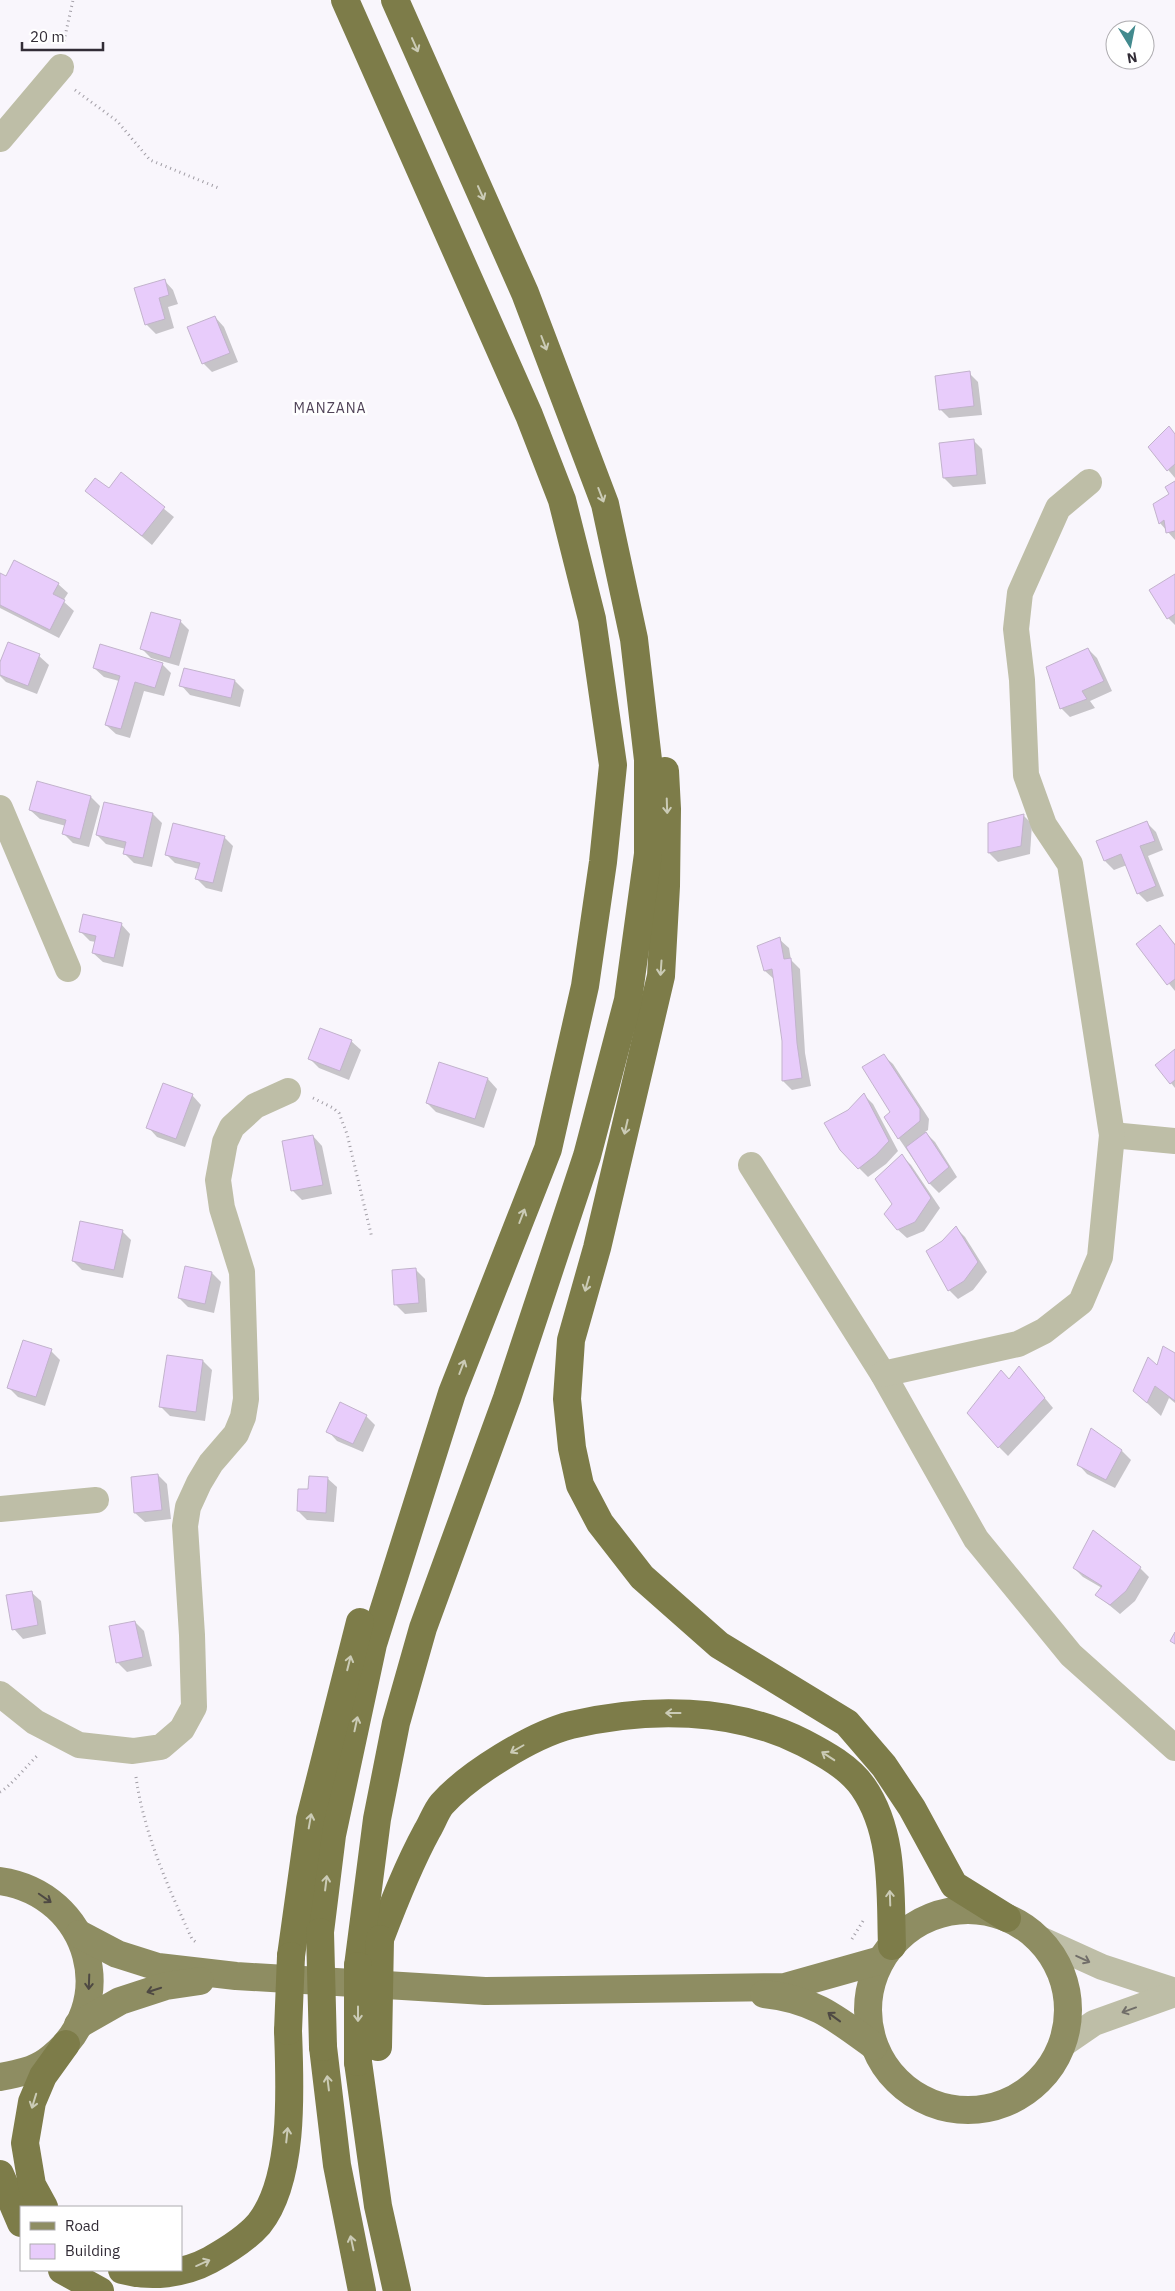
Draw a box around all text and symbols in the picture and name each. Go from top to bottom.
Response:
scale bar [22,20,104,52]
north arrow [1105,20,1155,70]
text: 20 m [30,27,65,46]
one-way arrow [410,37,420,52]
text: N [1126,48,1139,68]
one-way arrow [476,185,486,200]
one-way arrow [540,335,549,350]
district label: MANZANA [293,399,367,417]
one-way arrow [597,487,607,502]
one-way arrow [662,798,672,814]
one-way arrow [656,960,666,976]
one-way arrow [621,1118,630,1134]
one-way arrow [518,1208,527,1223]
one-way arrow [581,1276,591,1292]
one-way arrow [458,1360,467,1375]
one-way arrow [345,1655,354,1671]
one-way arrow [666,1708,682,1718]
one-way arrow [352,1716,361,1732]
one-way arrow [511,1745,525,1755]
one-way arrow [821,1751,835,1761]
one-way arrow [306,1813,316,1829]
one-way arrow [321,1875,331,1891]
one-way arrow [885,1890,895,1906]
one-way arrow [38,1893,52,1903]
one-way arrow [1075,1954,1090,1964]
one-way arrow [84,1973,94,1989]
one-way arrow [146,1985,162,1995]
one-way arrow [353,2006,363,2022]
one-way arrow [1122,2006,1137,2015]
one-way arrow [827,2012,841,2022]
one-way arrow [323,2075,333,2091]
one-way arrow [28,2093,38,2109]
one-way arrow [282,2128,292,2144]
legend [20,2206,182,2271]
text: Road [65,2216,100,2235]
one-way arrow [347,2236,356,2252]
text: Building [65,2241,120,2260]
one-way arrow [195,2258,210,2267]

